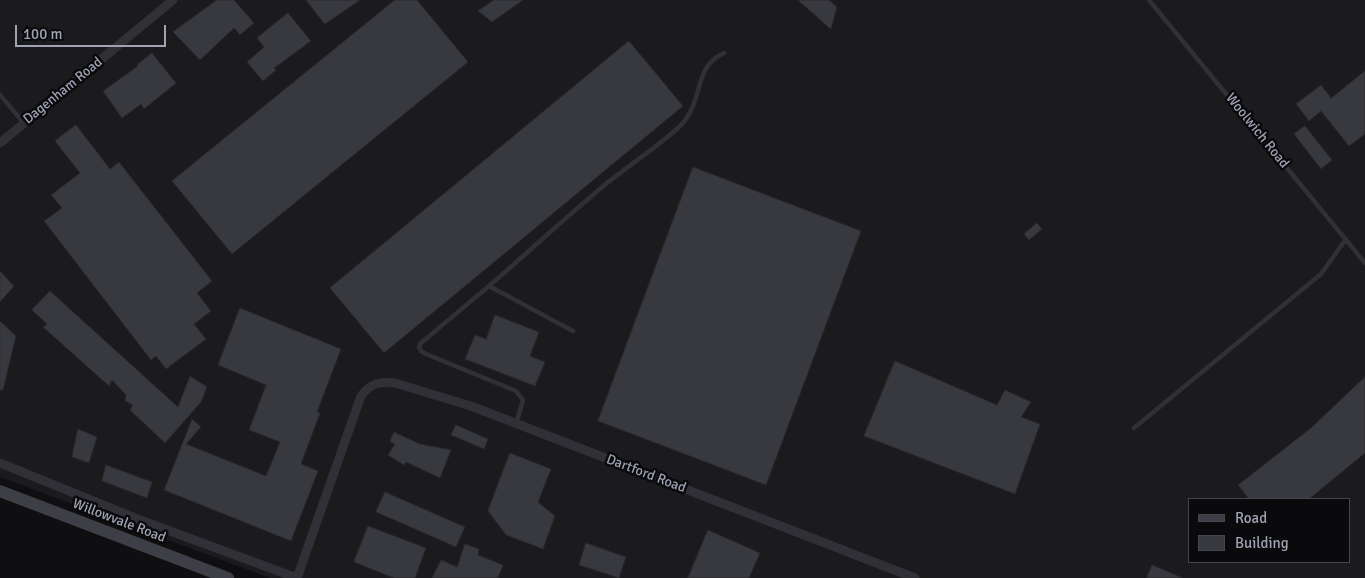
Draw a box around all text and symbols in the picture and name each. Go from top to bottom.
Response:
scale bar [18,15,169,47]
text: 100 m [23,25,63,43]
street label: Dagenham Road [20,54,106,128]
street label: Woolwich Road [1222,90,1292,172]
street label: Dartford Road [604,451,688,497]
street label: Willowvale Road [70,496,168,546]
legend [1188,498,1350,563]
text: Road [1235,509,1267,527]
text: Building [1235,534,1289,552]

